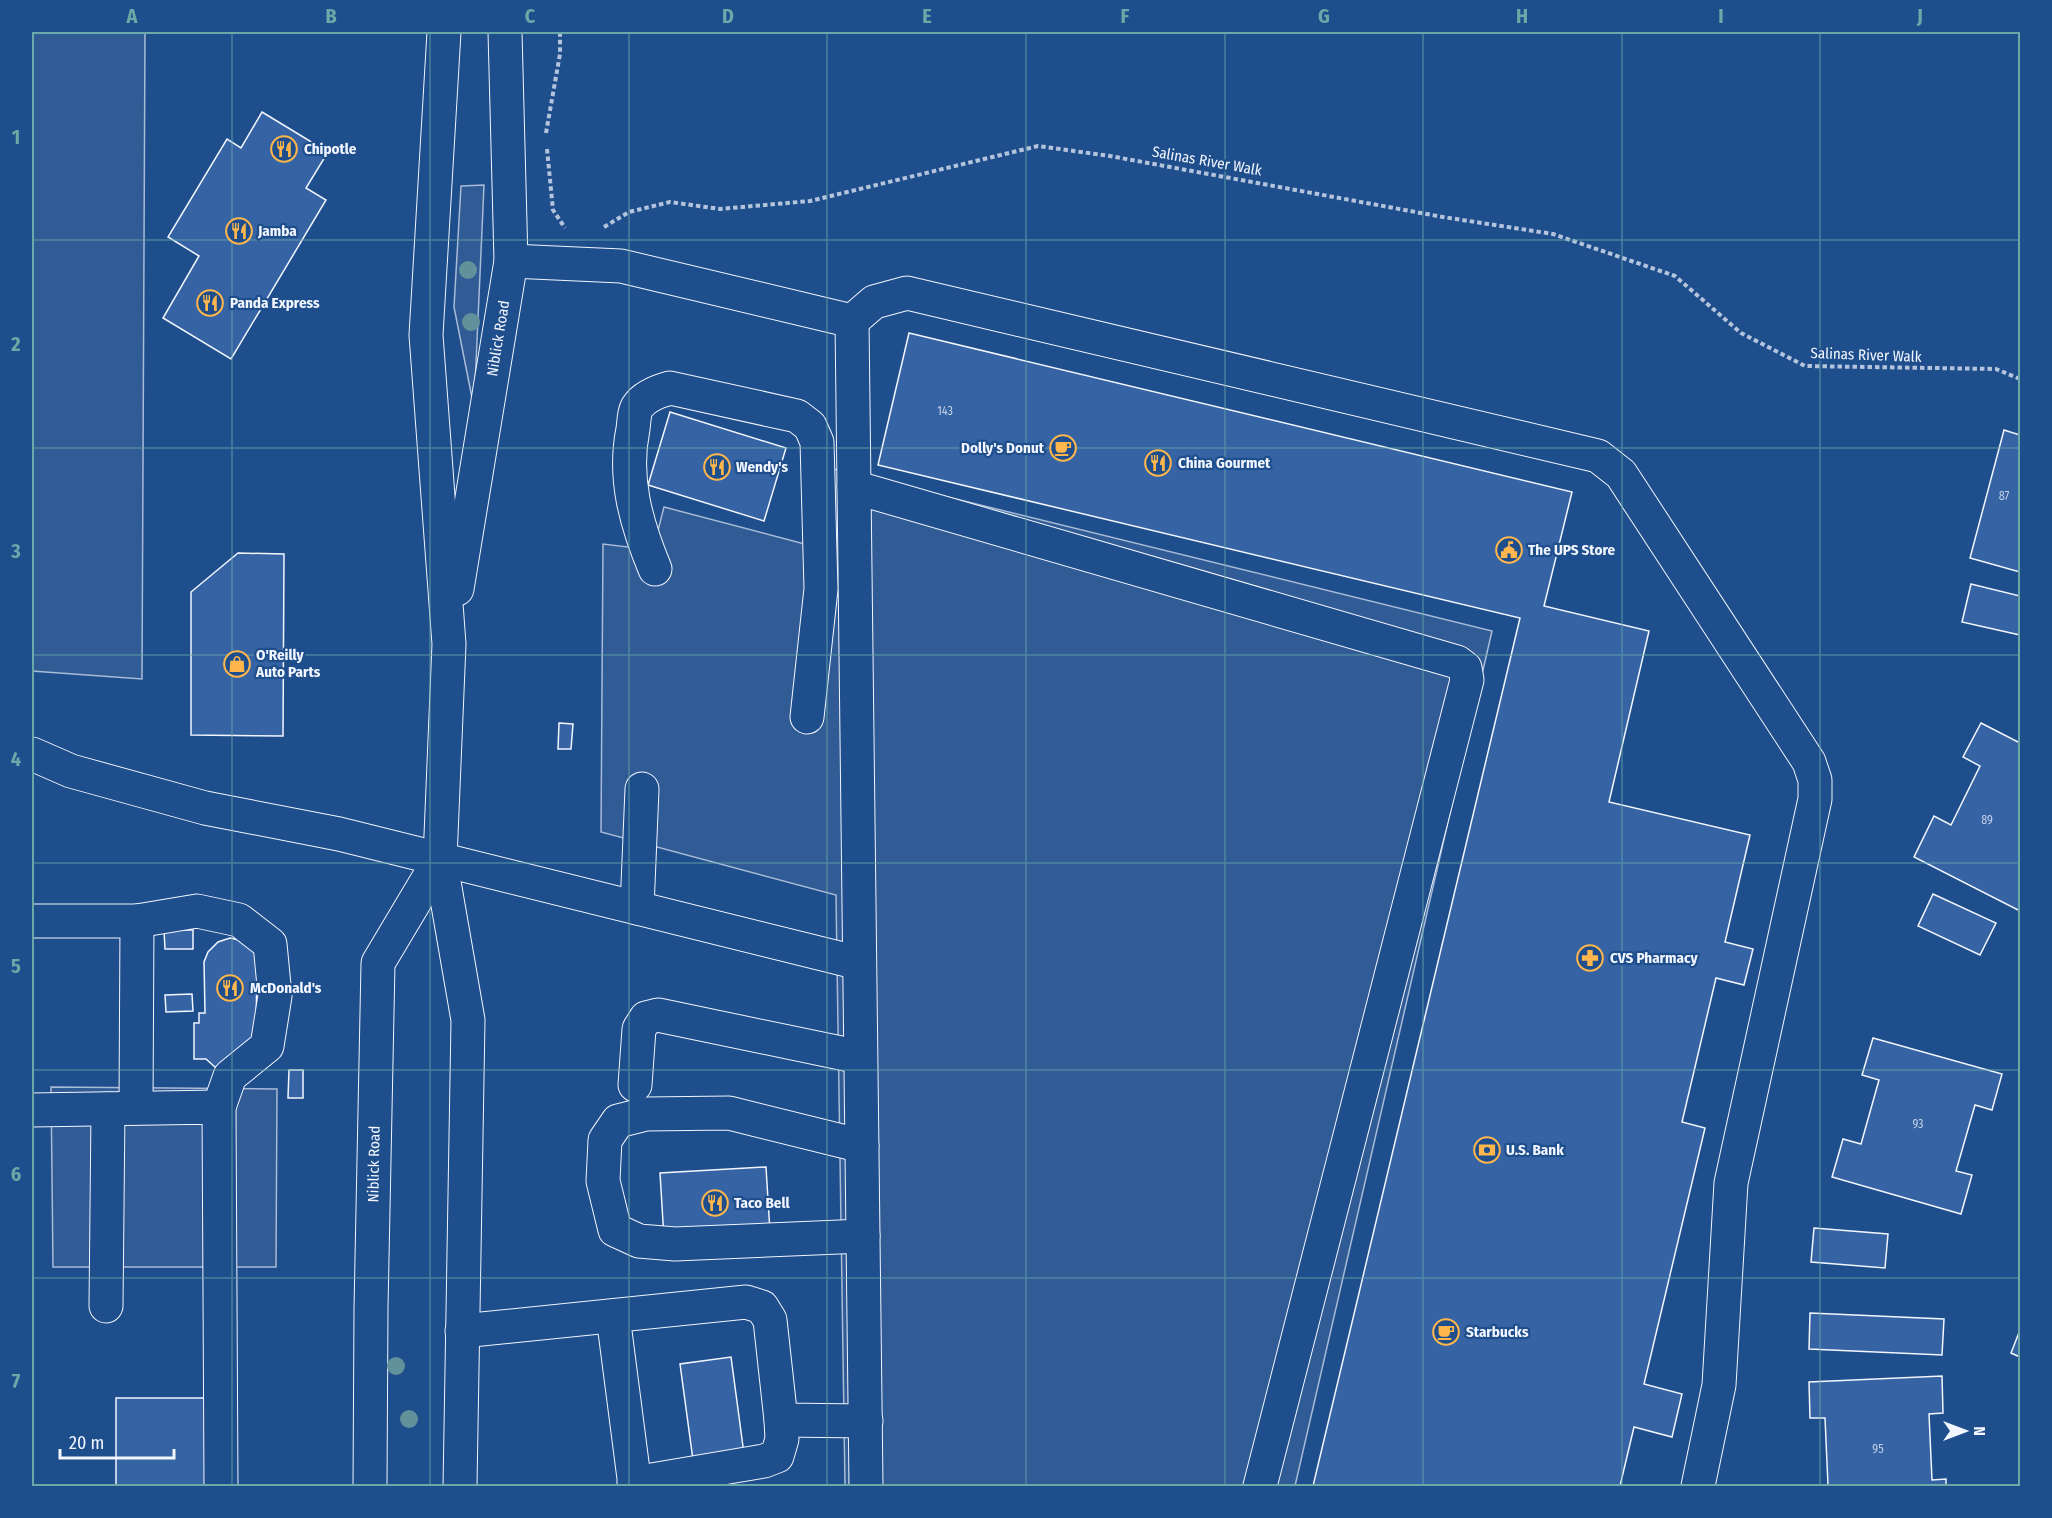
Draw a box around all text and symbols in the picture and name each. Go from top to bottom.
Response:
text: A [126,4,139,28]
text: B [325,4,337,28]
text: C [525,4,536,28]
text: D [722,4,734,28]
text: E [922,4,932,28]
text: F [1121,4,1130,28]
text: G [1318,4,1330,28]
text: H [1516,4,1528,28]
text: I [1718,4,1724,28]
text: J [1916,4,1923,28]
text: 1 [12,125,20,149]
restaurant icon: Chipotle [269,134,299,164]
place label: Chipotle [304,140,357,158]
street label: Salinas River Walk [1151,142,1263,180]
restaurant icon: Jamba [224,216,254,246]
place label: Jamba [257,222,297,240]
restaurant icon: Panda Express [195,288,225,318]
place label: Panda Express [230,294,320,312]
street label: Niblick Road [483,299,513,378]
text: 2 [10,332,21,356]
street label: Salinas River Walk [1810,344,1922,366]
house number: 143 [937,404,953,418]
cafe icon: Dolly's Donut [1048,433,1078,463]
place label: Dolly's Donut [961,439,1045,457]
restaurant icon: China Gourmet [1143,448,1173,478]
restaurant icon: Wendy's [702,452,732,482]
place label: China Gourmet [1178,454,1271,472]
place label: Wendy's [736,458,788,476]
house number: 87 [1999,489,2009,503]
public building icon: The UPS Store [1494,535,1524,565]
text: 3 [10,539,21,563]
place label: The UPS Store [1528,541,1615,559]
place label: O'Reilly Auto Parts [255,646,321,681]
shop icon: O'Reilly Auto Parts [222,649,252,679]
text: 4 [11,747,21,771]
house number: 89 [1981,813,1993,827]
pharmacy icon: CVS Pharmacy [1575,943,1605,973]
place label: CVS Pharmacy [1610,949,1699,967]
text: 5 [11,954,21,978]
restaurant icon: McDonald's [215,973,245,1003]
place label: McDonald's [250,979,322,997]
house number: 93 [1912,1117,1924,1131]
street label: Niblick Road [364,1126,384,1203]
bank icon: U.S. Bank [1472,1135,1502,1165]
place label: U.S. Bank [1506,1141,1564,1159]
text: 6 [11,1162,21,1186]
restaurant icon: Taco Bell [700,1188,730,1218]
place label: Taco Bell [734,1194,791,1212]
cafe icon: Starbucks [1431,1317,1461,1347]
place label: Starbucks [1466,1323,1529,1341]
text: 7 [12,1369,21,1393]
north arrow [1935,1401,1995,1461]
scale bar [60,1422,174,1460]
text: N [1970,1426,1989,1436]
text: 20 m [69,1432,104,1454]
house number: 95 [1872,1442,1884,1456]

